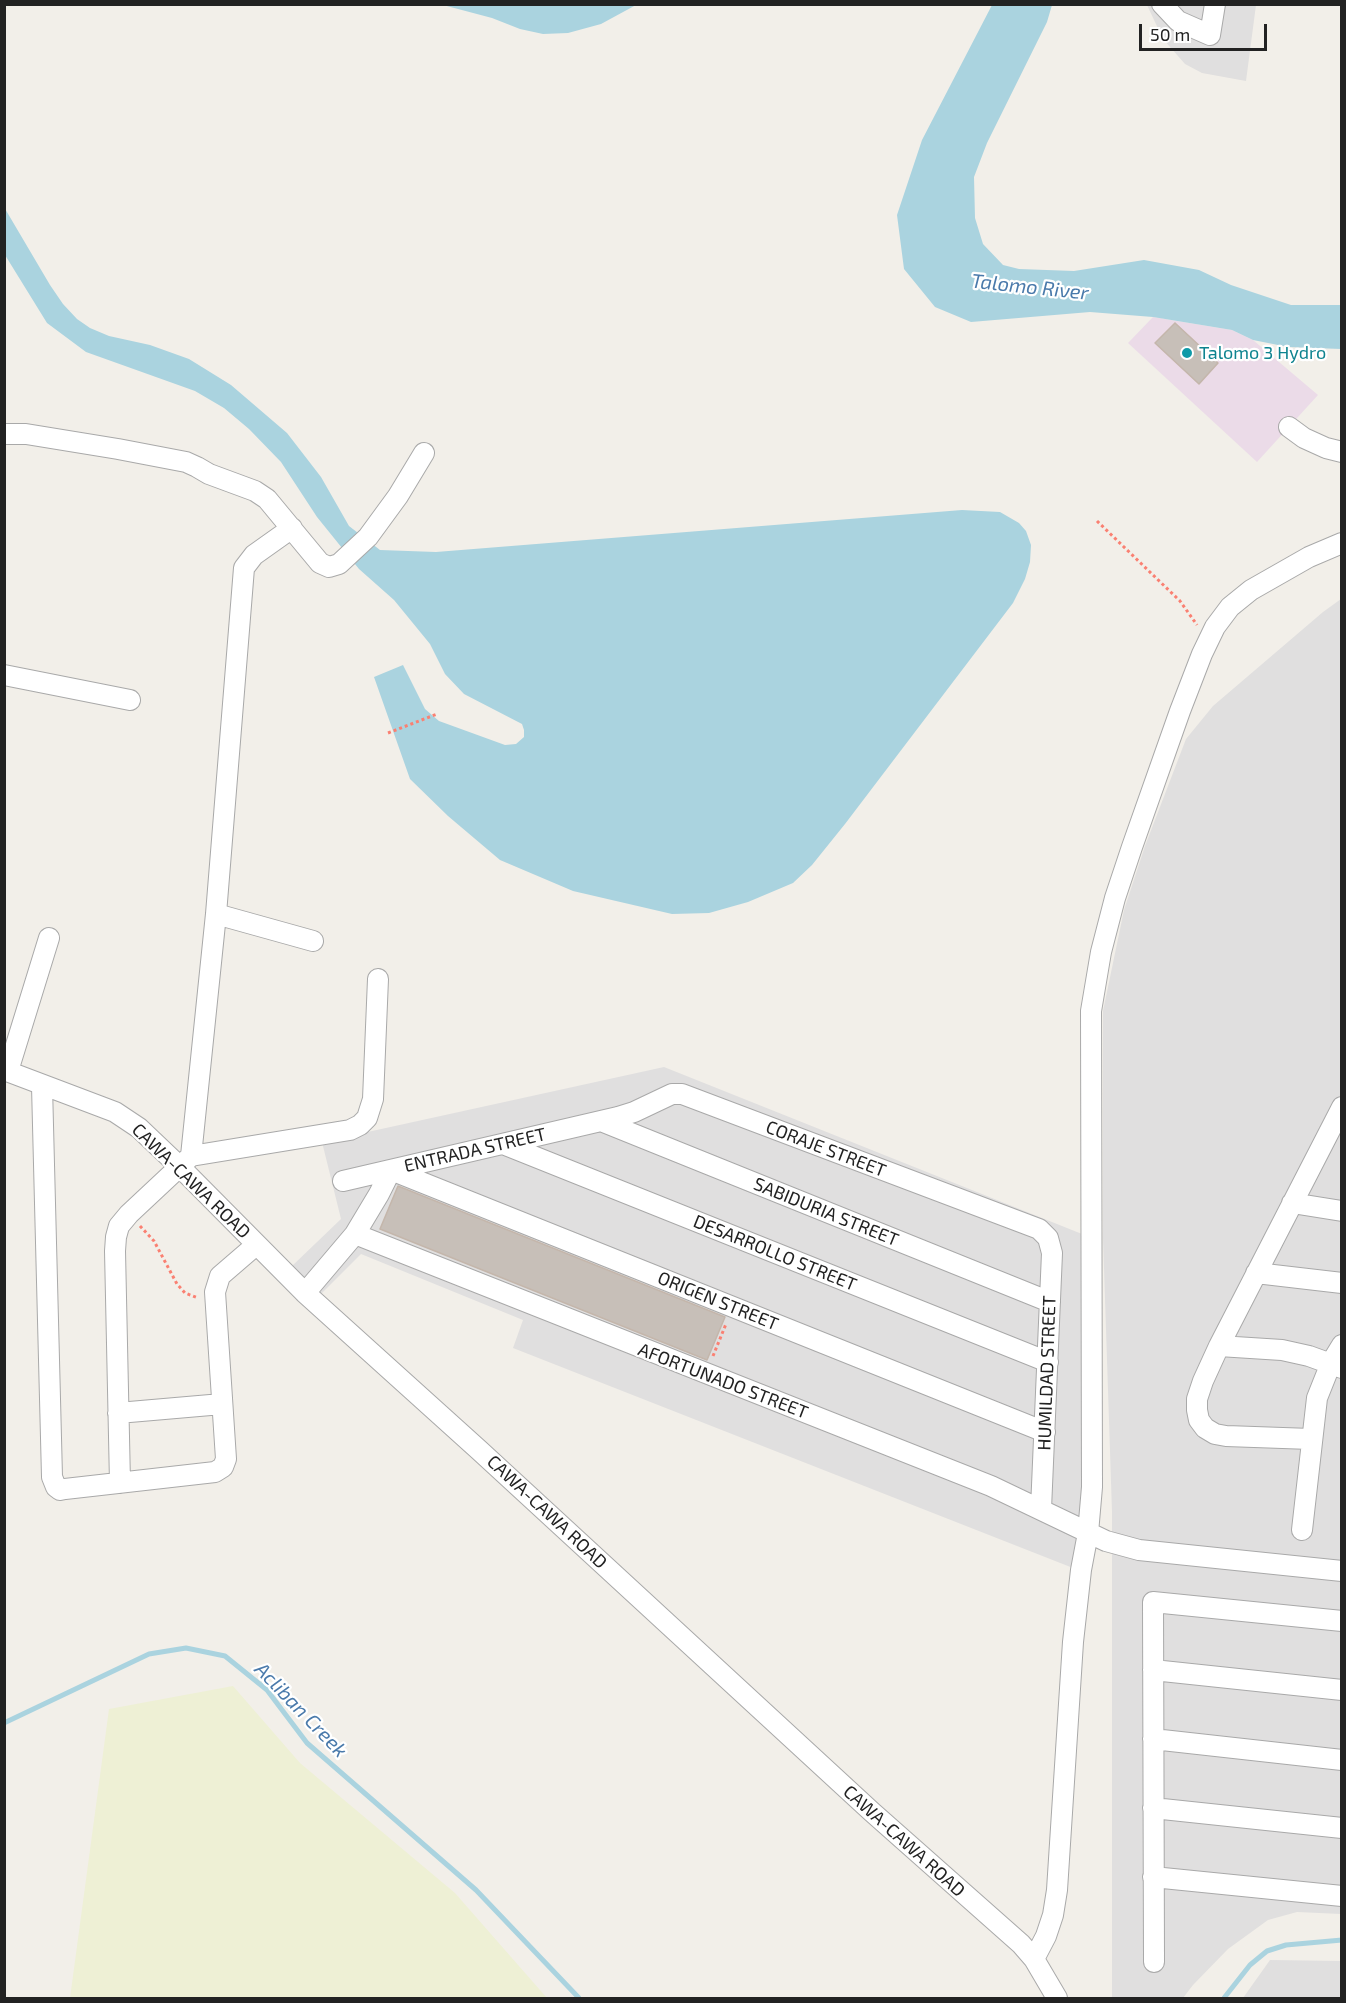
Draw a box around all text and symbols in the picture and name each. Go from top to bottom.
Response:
scale bar [1142,12,1270,50]
text: 50 m [1150,23,1190,45]
water label: Talomo River [970,269,1090,305]
place label: Talomo 3 Hydro [1199,342,1326,364]
marker: Talomo 3 Hydro [1180,346,1194,360]
street label: CORAJE STREET [763,1116,889,1182]
street label: CAWA-CAWA ROAD [127,1119,255,1243]
street label: ENTRADA STREET [402,1123,548,1177]
street label: SABIDURIA STREET [750,1173,902,1251]
street label: DESARROLLO STREET [690,1210,860,1296]
street label: ORIGEN STREET [654,1267,782,1335]
street label: HUMILDAD STREET [1034,1295,1060,1451]
street label: AFORTUNADO STREET [635,1339,811,1423]
street label: CAWA-CAWA ROAD [483,1451,611,1573]
water label: Acliban Creek [250,1658,352,1762]
street label: CAWA-CAWA ROAD [839,1781,969,1901]

